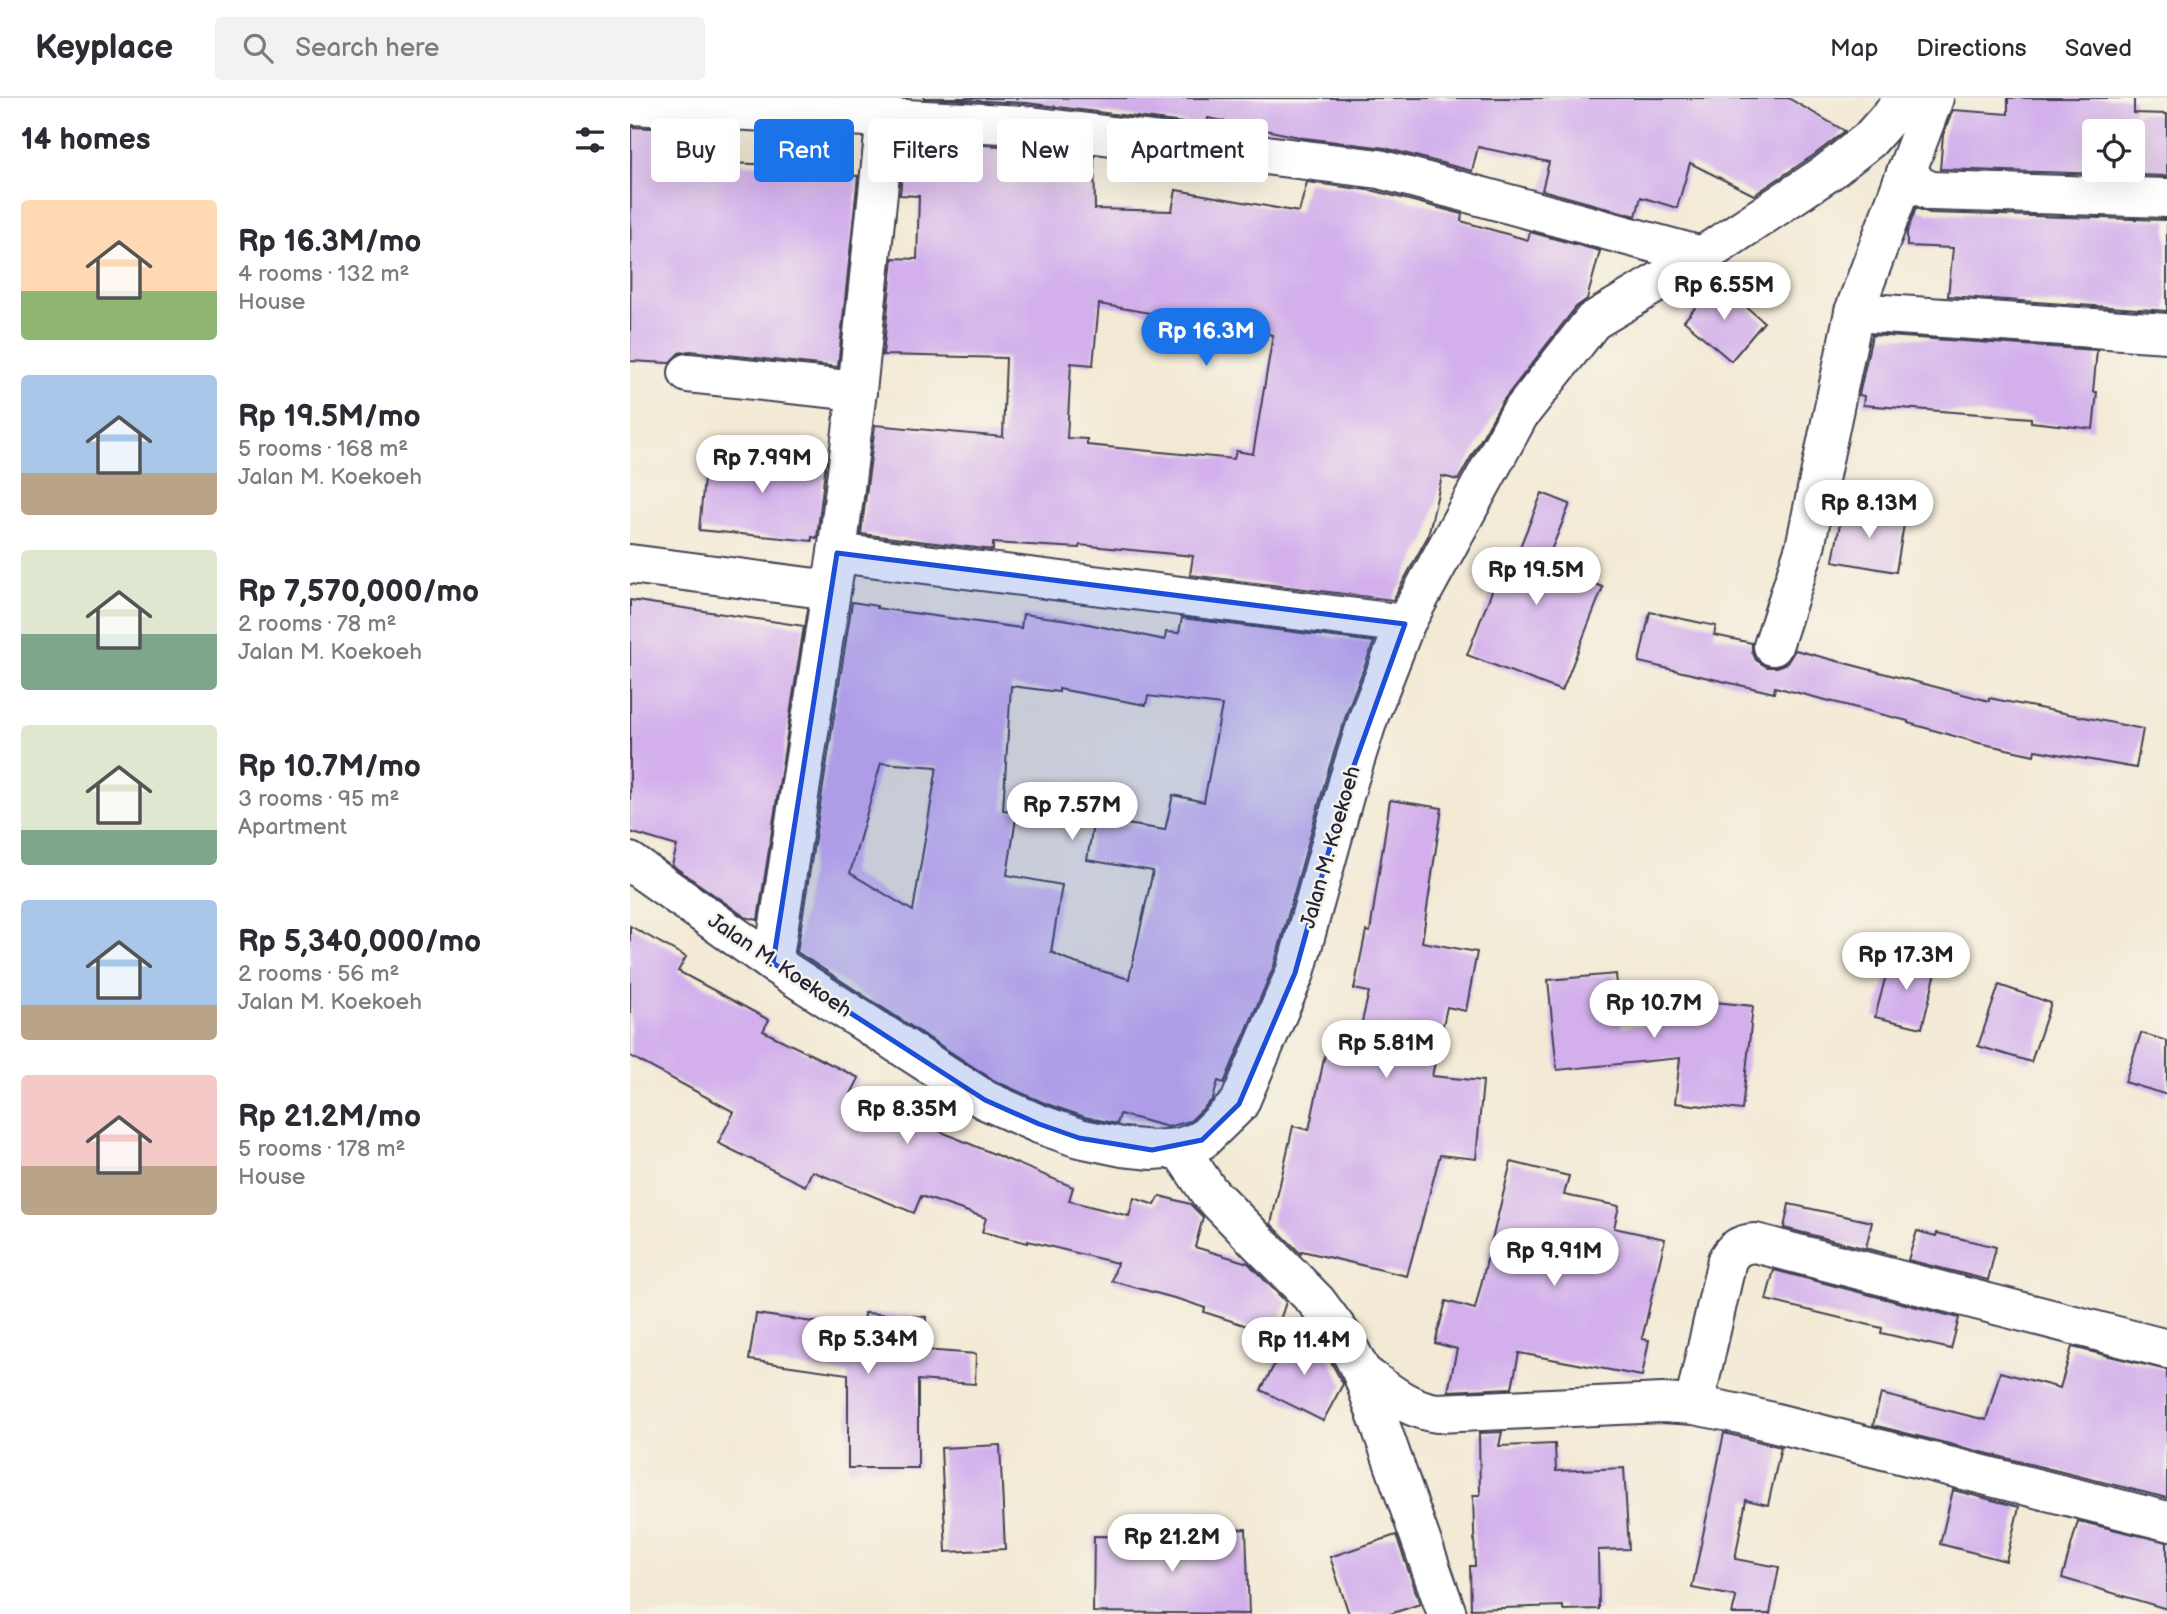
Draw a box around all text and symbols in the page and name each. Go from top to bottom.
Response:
search box [215,17,705,80]
text: Keyplace [35,28,173,68]
icon: search [239,29,277,67]
text: Search here [295,33,439,64]
text: Map [1830,34,1878,63]
text: Directions [1916,34,2027,63]
text: Saved [2065,34,2132,63]
chip: Buy [651,119,740,182]
chip: Rent [754,119,854,182]
chip: Filters [868,119,983,182]
chip: New [997,119,1093,182]
chip: Apartment [1107,119,1268,182]
map controls [2082,119,2145,182]
button: locate [2082,119,2145,182]
icon: filters [571,121,609,159]
text: 14 homes [21,122,150,158]
text: Rp 16.3M/mo [238,224,421,260]
icon: home [77,228,161,312]
text: 4 rooms · 132 m² [238,260,409,288]
pin: Rp 6.55M [1652,262,1796,322]
text: Rp 6.55M [1674,271,1774,299]
text: House [238,288,305,316]
pin: Rp 16.3M [1134,308,1278,368]
text: Rp 16.3M [1157,317,1255,345]
text: Rp 19.5M/mo [238,399,421,435]
icon: home [77,403,161,487]
text: 5 rooms · 168 m² [238,435,408,463]
pin: Rp 7.99M [690,436,834,495]
text: Rp 7.99M [712,444,812,472]
text: Jalan M. Koekoeh [238,463,422,491]
pin: Rp 8.13M [1797,480,1941,540]
text: Rp 8.13M [1821,489,1918,517]
pin: Rp 19.5M [1464,547,1608,607]
text: Rp 19.5M [1488,556,1584,584]
text: Rp 7,570,000/mo [238,574,479,610]
icon: home [77,578,161,662]
text: 2 rooms · 78 m² [238,610,396,638]
text: Jalan M. Koekoeh [238,638,422,666]
text: Rp 10.7M/mo [238,749,421,785]
icon: home [77,753,161,837]
street label: Jalan M. Koekoeh [1295,763,1366,931]
pin: Rp 7.57M [1000,782,1144,842]
text: 3 rooms · 95 m² [238,785,399,813]
text: Rp 7.57M [1023,791,1121,819]
text: Apartment [238,813,347,841]
street label: Jalan M. Koekoeh [703,908,856,1023]
text: Rp 5,340,000/mo [238,924,481,960]
icon: home [77,928,161,1012]
pin: Rp 17.3M [1834,932,1978,992]
text: Rp 17.3M [1858,941,1954,969]
text: 2 rooms · 56 m² [238,960,400,988]
pin: Rp 10.7M [1582,981,1726,1040]
text: Jalan M. Koekoeh [238,988,422,1016]
text: Rp 10.7M [1606,989,1702,1017]
pin: Rp 5.81M [1314,1020,1458,1080]
text: Rp 5.81M [1338,1029,1434,1057]
pin: Rp 8.35M [835,1086,979,1146]
text: Rp 8.35M [857,1095,957,1123]
text: Rp 21.2M/mo [238,1099,421,1135]
icon: home [77,1103,161,1187]
text: 5 rooms · 178 m² [238,1135,406,1163]
text: House [238,1163,305,1191]
pin: Rp 9.91M [1482,1228,1626,1288]
text: Rp 9.91M [1506,1237,1602,1265]
pin: Rp 5.34M [796,1316,940,1376]
pin: Rp 11.4M [1232,1318,1376,1377]
text: Rp 5.34M [818,1325,918,1353]
text: Rp 11.4M [1258,1326,1350,1354]
pin: Rp 21.2M [1100,1514,1244,1574]
text: Rp 21.2M [1124,1523,1220,1551]

